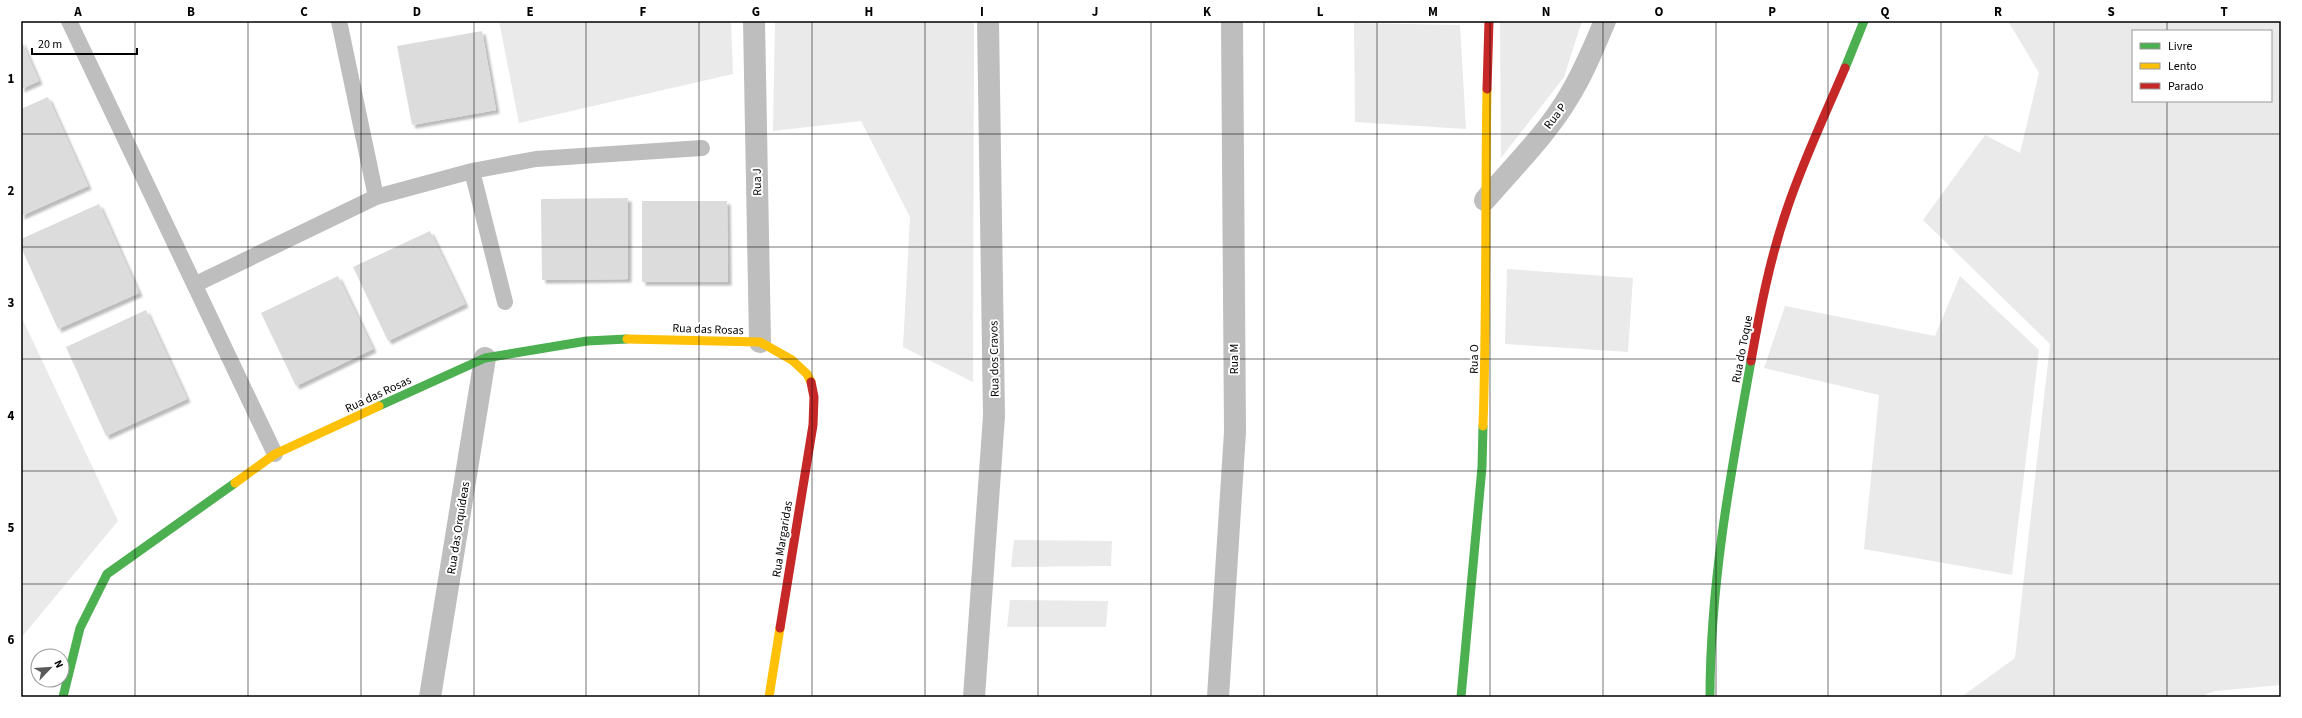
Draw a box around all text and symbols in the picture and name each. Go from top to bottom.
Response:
text: A [73,3,82,21]
text: B [187,3,195,21]
text: C [300,3,308,21]
text: D [413,3,421,21]
text: E [526,3,534,21]
text: F [640,3,647,21]
text: G [752,3,760,21]
text: H [865,3,873,21]
text: I [980,3,984,21]
text: J [1092,3,1098,21]
text: K [1203,3,1212,21]
text: L [1317,3,1324,21]
text: M [1428,3,1438,21]
text: N [1542,3,1550,21]
text: O [1655,3,1664,21]
text: P [1768,3,1776,21]
text: Q [1881,3,1890,21]
text: R [1994,3,2002,21]
text: S [2107,3,2115,21]
text: T [2220,3,2228,21]
scale bar [32,30,137,56]
legend [2132,30,2272,102]
text: 20 m [38,36,62,53]
text: Livre [2168,38,2192,55]
text: Lento [2168,58,2197,75]
text: 1 [8,70,15,88]
text: Parado [2168,78,2203,95]
street label: Rua P [1540,100,1571,133]
street label: Rua J [749,168,766,196]
text: 2 [8,182,15,200]
text: 3 [8,294,15,312]
street label: Rua do Toque [1728,314,1757,384]
street label: Rua das Rosas [672,320,744,339]
street label: Rua dos Cravos [985,321,1004,397]
street label: Rua M [1226,344,1243,374]
street label: Rua O [1466,344,1483,374]
street label: Rua das Rosas [342,372,414,417]
text: 4 [8,407,15,425]
street label: Rua das Orquídeas [443,481,474,576]
street label: Rua Margaridas [768,500,797,579]
text: 5 [8,519,15,537]
text: 6 [8,631,15,649]
north arrow [30,648,70,688]
text: N [50,657,67,670]

